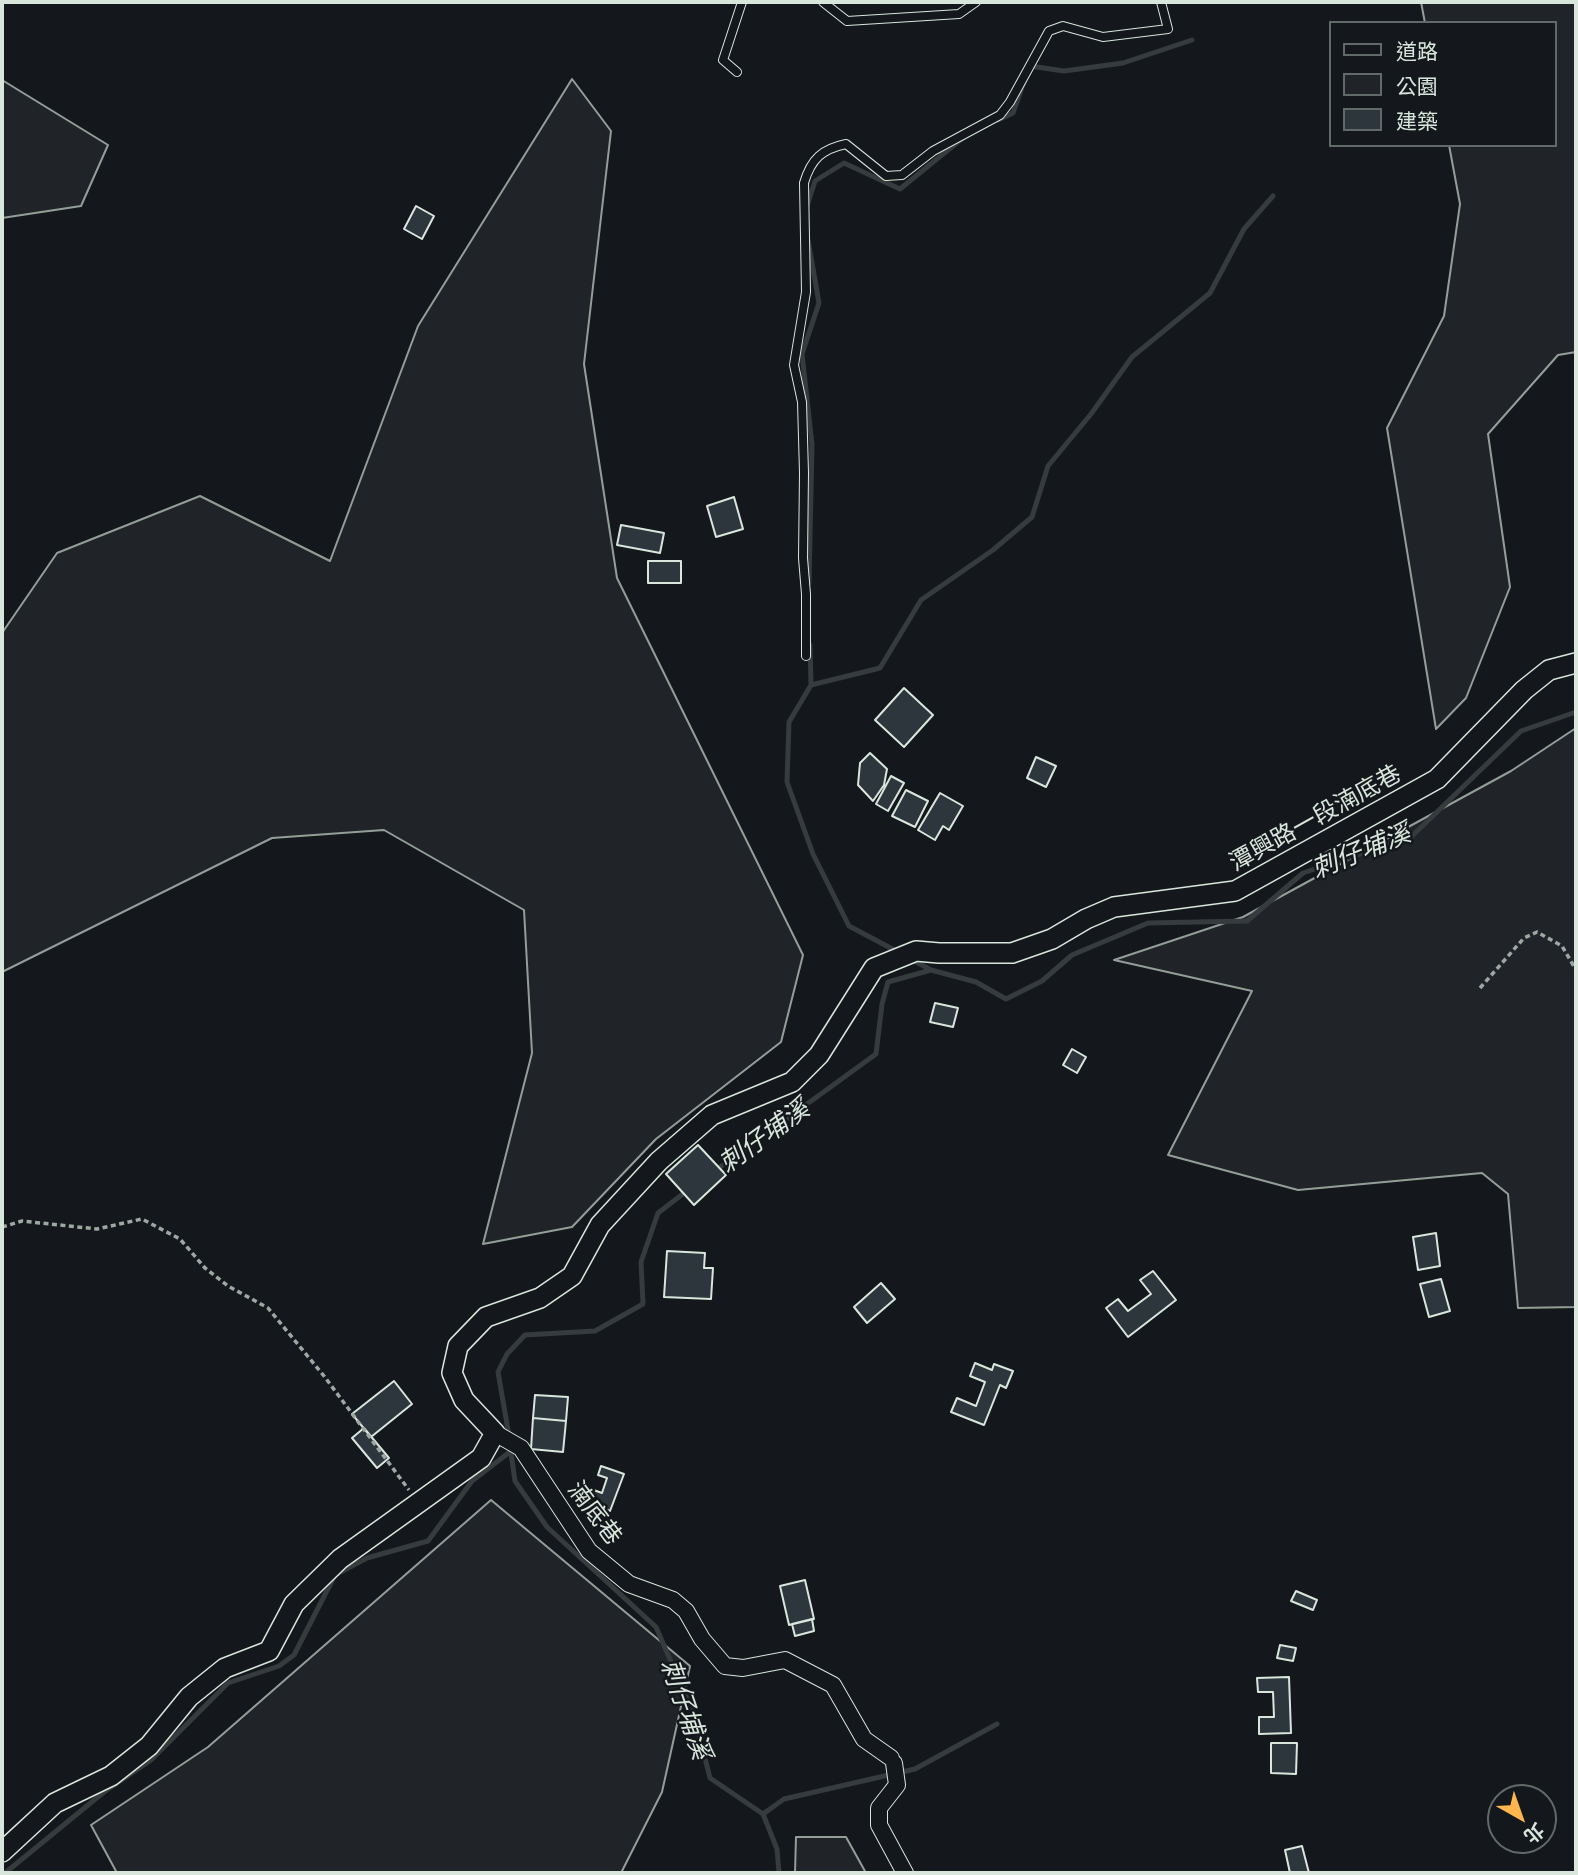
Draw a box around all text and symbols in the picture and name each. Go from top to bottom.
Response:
legend [1330,21,1557,147]
text: 道路 [1396,39,1438,63]
text: 公園 [1396,74,1438,98]
text: 建築 [1396,109,1438,133]
street label: 潭興路一段湳底巷 [1224,759,1406,877]
water label: 刺仔埔溪 [1307,817,1415,885]
water label: 刺仔埔溪 [713,1093,815,1179]
street label: 湳底巷 [562,1476,628,1550]
water label: 刺仔埔溪 [654,1655,718,1763]
north arrow [1487,1784,1557,1854]
text: 北 [1520,1819,1549,1848]

